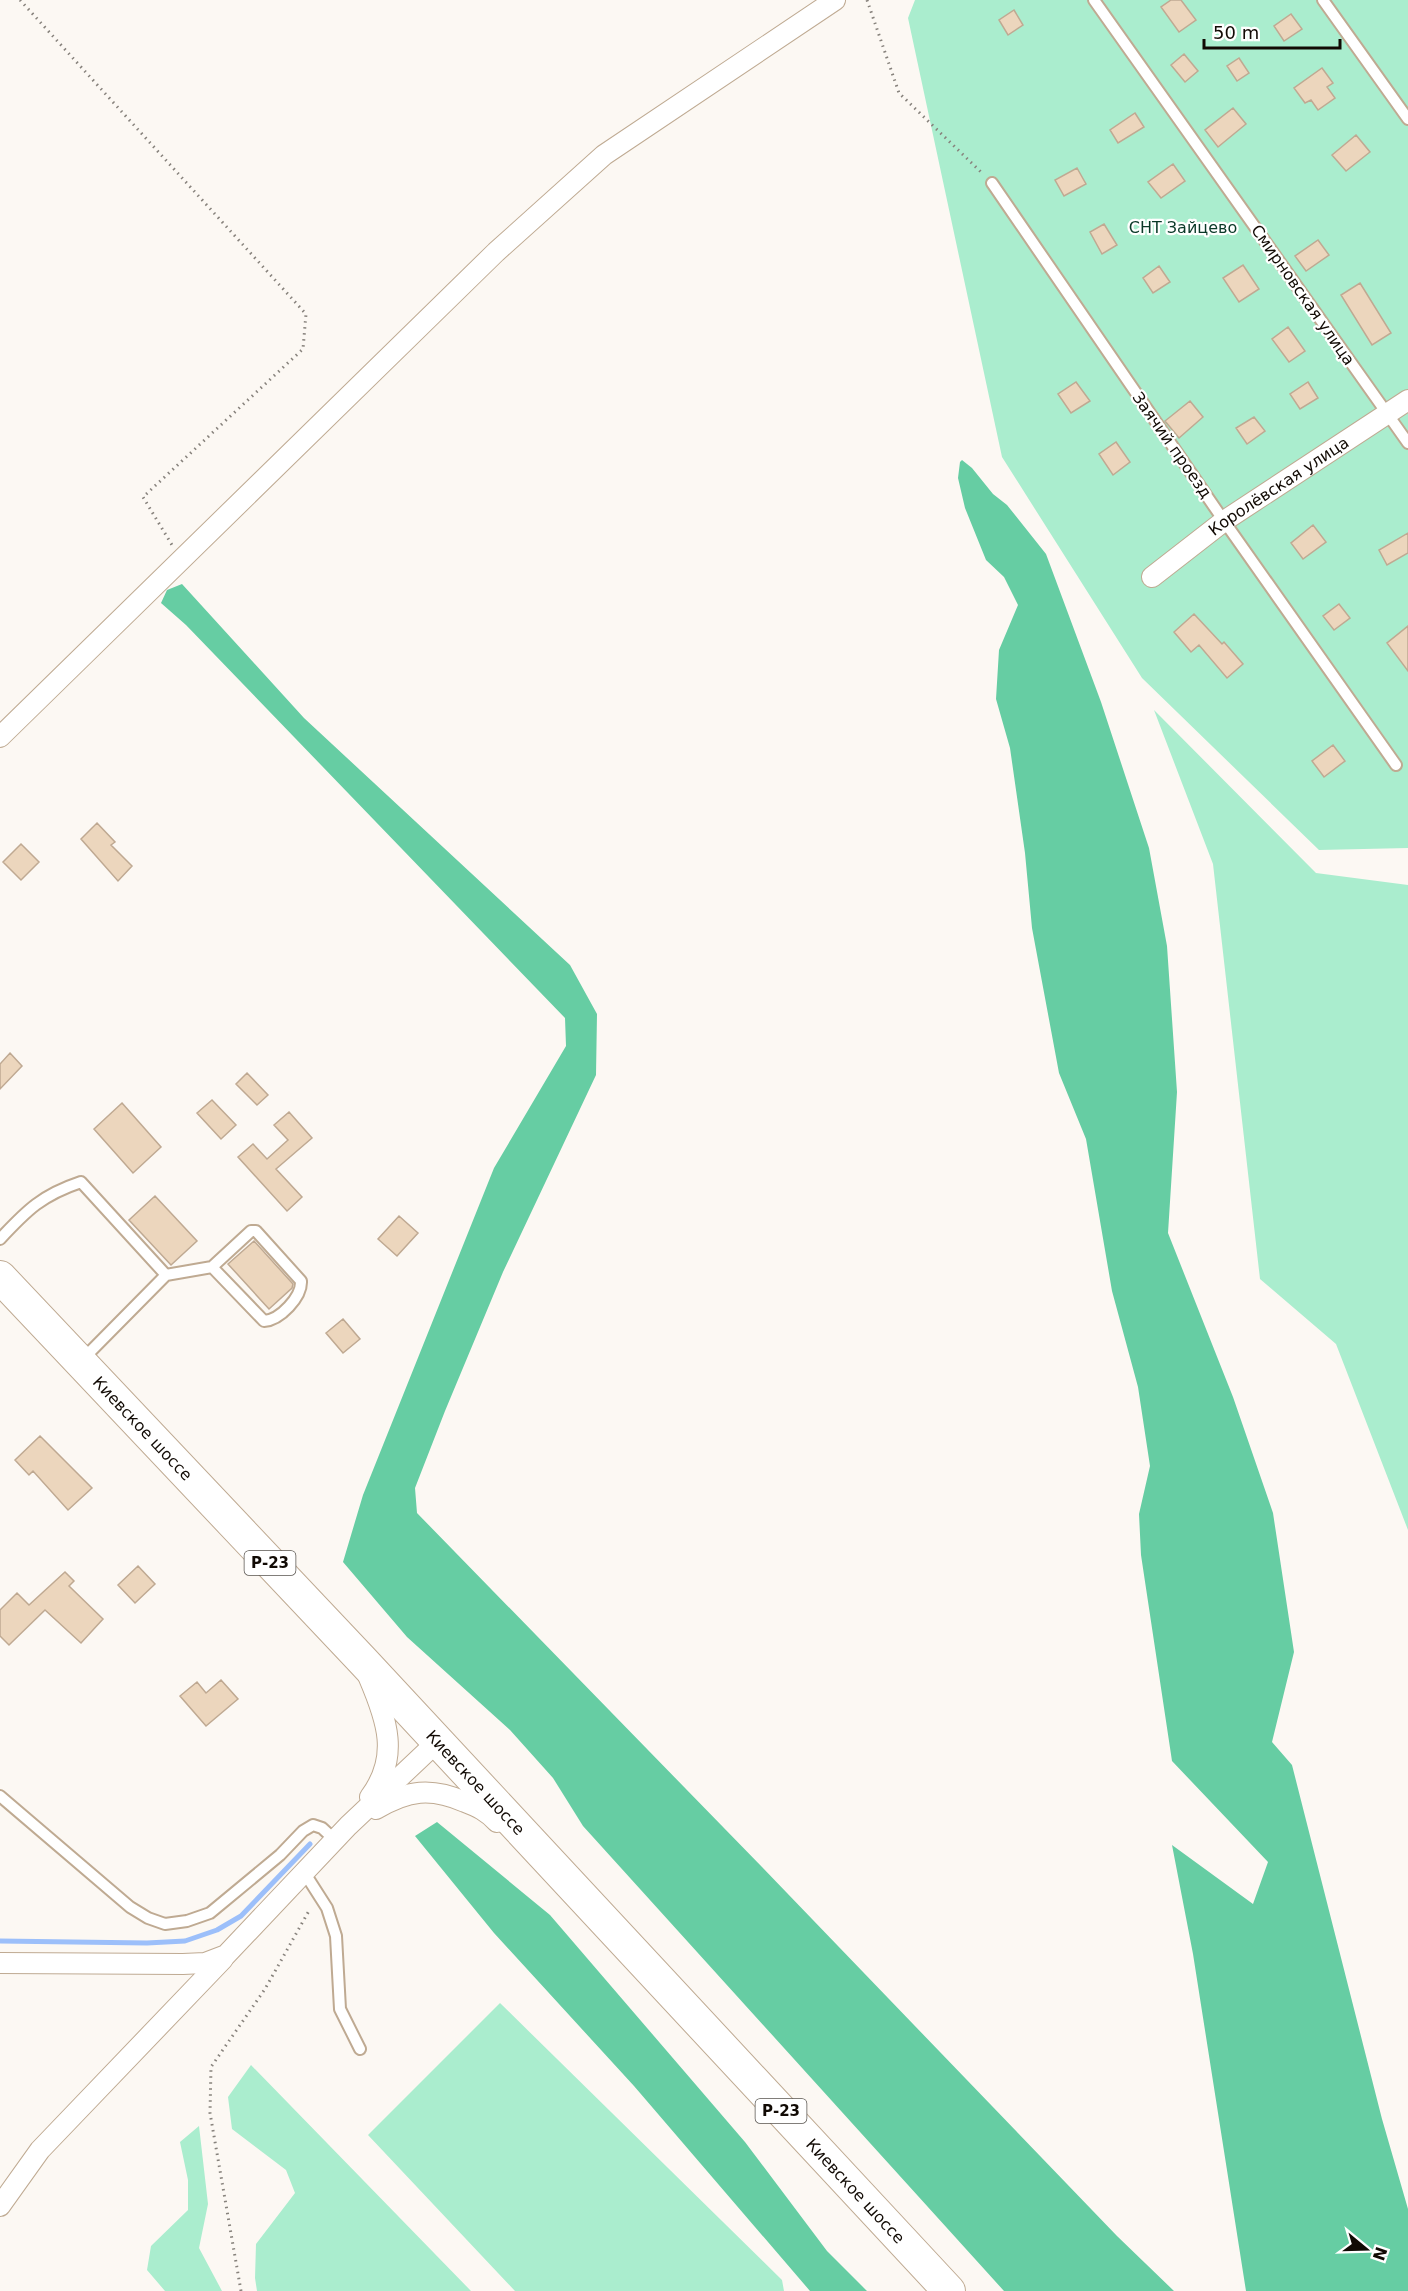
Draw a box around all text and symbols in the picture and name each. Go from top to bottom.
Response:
scale bar [1204,12,1340,50]
text: 50 m [1213,22,1259,43]
park label: СНТ Зайцево [1129,218,1237,237]
street label: Смирновская улица [1247,221,1359,369]
street label: Заячий проезд [1128,388,1216,502]
street label: Королёвская улица [1204,432,1352,539]
street label: Киевское шоссе [89,1372,197,1484]
road number: Р-23 [244,1551,296,1575]
street label: Киевское шоссе [422,1726,529,1839]
road number: Р-23 [756,2099,806,2123]
street label: Киевское шоссе [802,2135,909,2247]
north arrow [1336,2219,1396,2279]
text: N [1369,2244,1391,2263]

